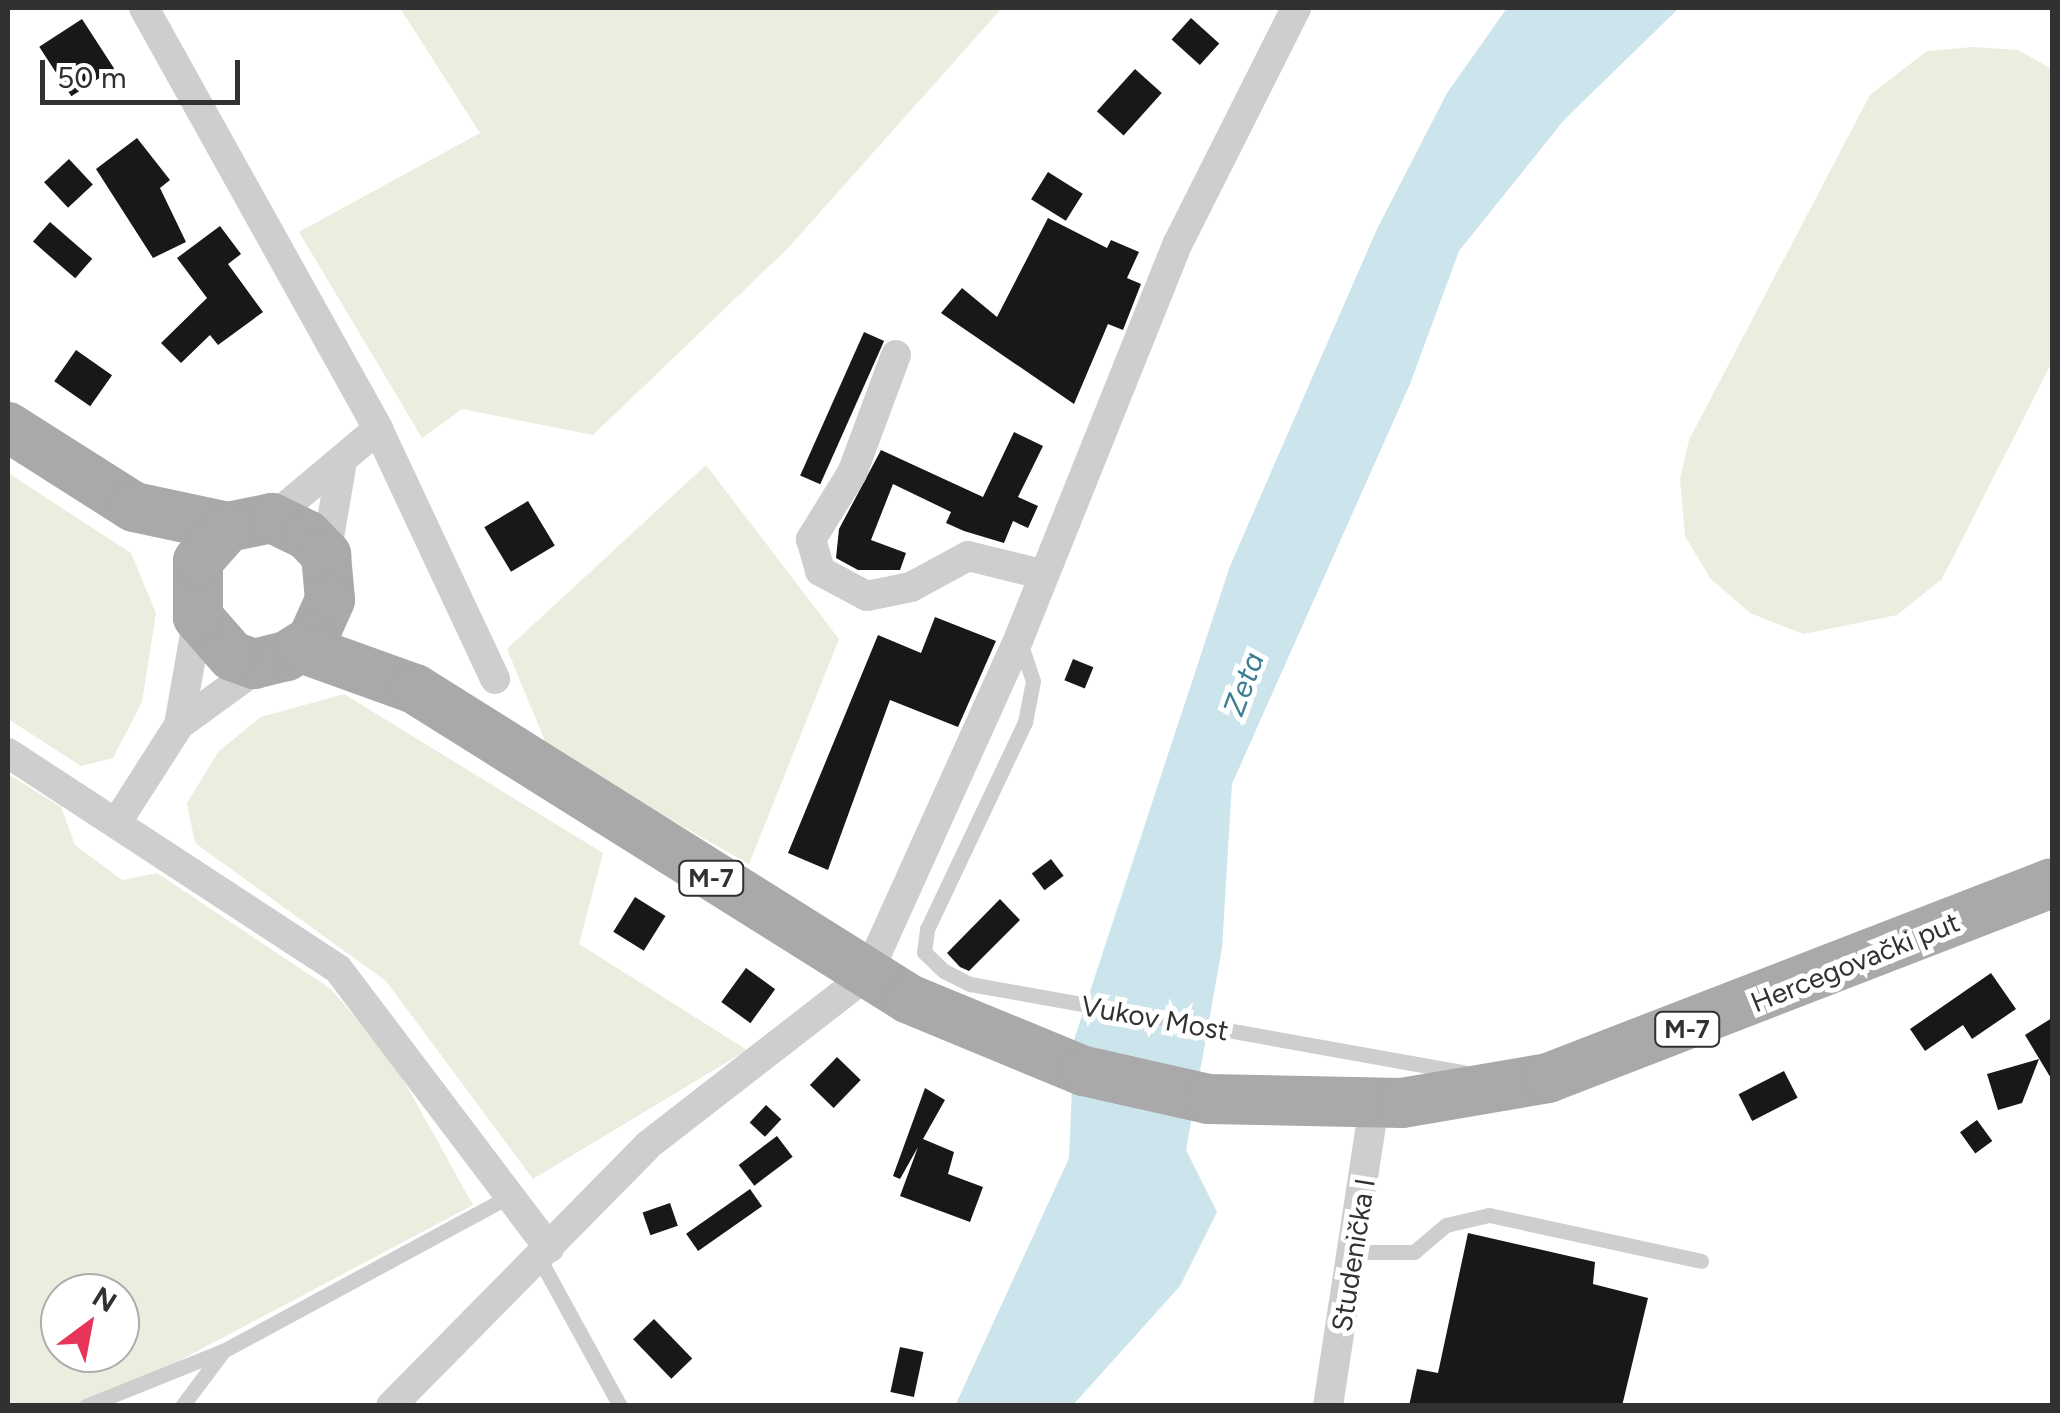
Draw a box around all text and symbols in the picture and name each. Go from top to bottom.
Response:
scale bar [45,40,245,102]
text: 50 m [57,59,126,96]
water label: Zeta [1216,647,1272,721]
road number: M-7 [676,858,746,898]
street label: Hercegovački put [1746,905,1964,1019]
street label: Vukov Most [1079,989,1231,1047]
road number: M-7 [1652,1009,1722,1049]
street label: Studenička I [1324,1176,1382,1334]
north arrow [40,1273,140,1373]
text: N [87,1279,123,1319]

